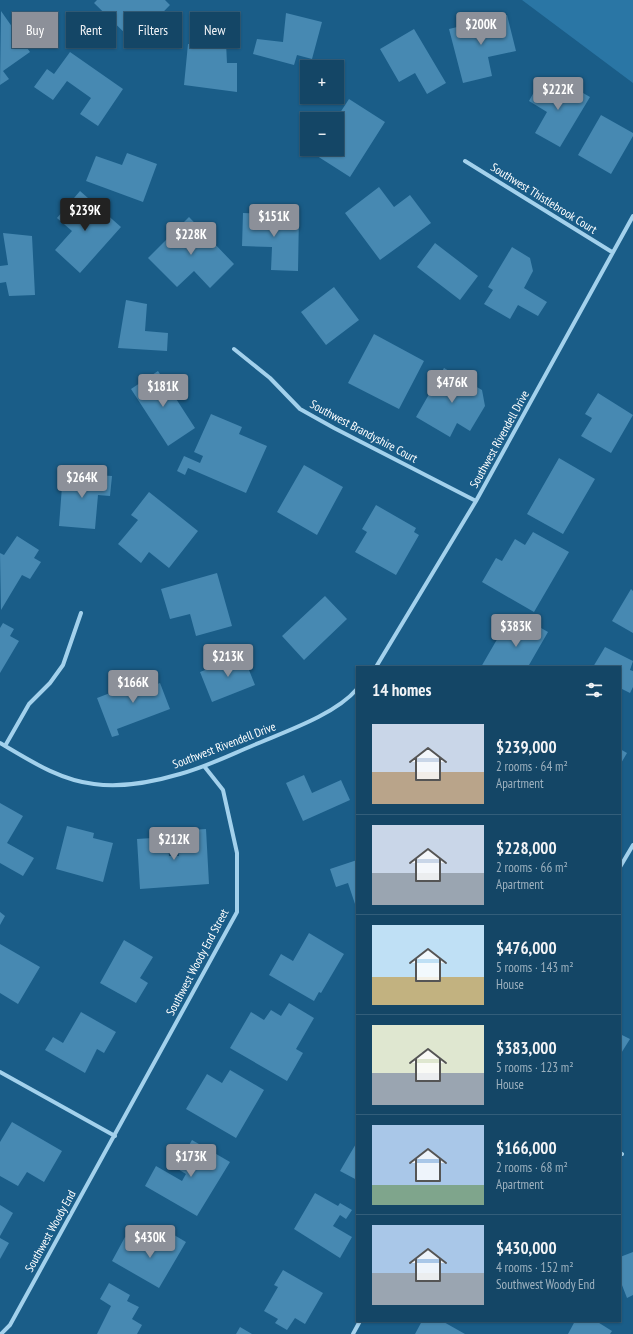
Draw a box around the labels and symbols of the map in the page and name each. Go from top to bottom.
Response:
pin: $200K [453,12,509,46]
pin: $222K [530,77,586,111]
street label: Southwest Thistlebrook Court [488,159,600,237]
pin: $239K [57,198,113,232]
pin: $151K [246,204,302,238]
pin: $228K [163,222,219,256]
pin: $476K [424,370,480,404]
pin: $181K [135,374,191,408]
street label: Southwest Rivendell Drive [466,388,532,490]
street label: Southwest Brandyshire Court [308,396,421,466]
pin: $264K [54,465,110,499]
pin: $383K [488,614,544,648]
pin: $213K [200,644,256,678]
pin: $166K [105,670,161,704]
street label: Southwest Rivendell Drive [170,718,278,772]
pin: $212K [146,827,202,861]
street label: Southwest Woody End Street [163,905,232,1018]
pin: $173K [163,1144,219,1178]
street label: Southwest Woody End [21,1187,79,1275]
pin: $430K [122,1225,178,1259]

